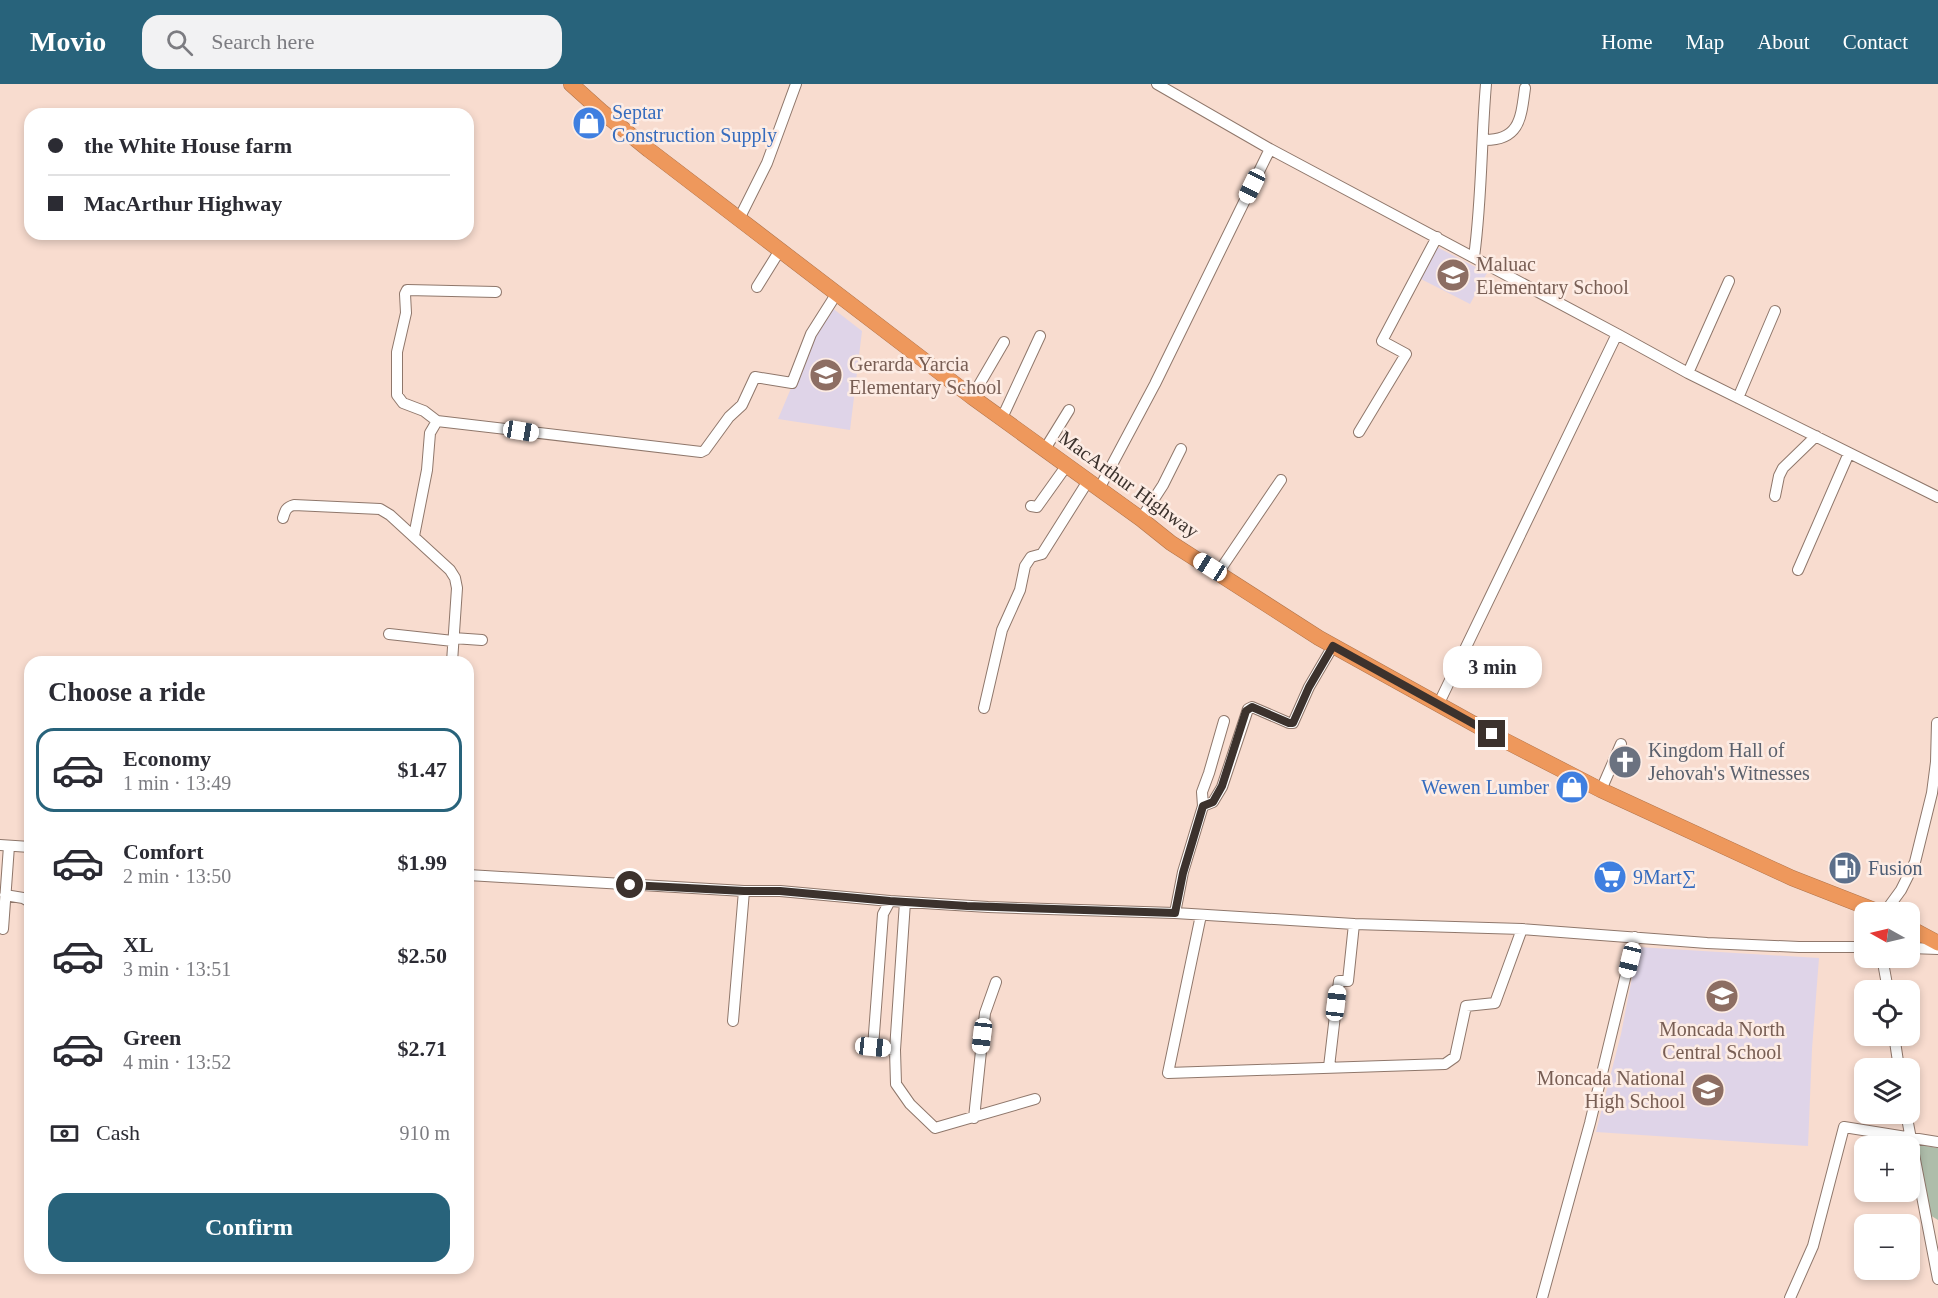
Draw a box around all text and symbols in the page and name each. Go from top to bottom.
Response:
search box [142,15,562,69]
text: Movio [30,26,106,57]
icon: search [163,26,196,59]
text: Search here [211,29,314,54]
text: Home [1601,30,1653,54]
text: Map [1686,30,1724,54]
text: About [1757,30,1810,54]
text: Contact [1843,30,1908,54]
place label: Septar Construction Supply [612,101,777,147]
shop icon: Septar Construction Supply [571,105,607,141]
text: the White House farm [84,133,292,158]
car [1236,166,1268,206]
text: MacArthur Highway [84,191,282,216]
place label: Maluac Elementary School [1476,253,1629,299]
school or university icon: Maluac Elementary School [1435,257,1471,293]
place label: Gerarda Yarcia Elementary School [849,353,1002,399]
school or university icon: Gerarda Yarcia Elementary School [808,357,844,393]
car [502,419,540,443]
street label: MacArthur Highway [1054,426,1203,543]
car [1190,550,1230,584]
callout: 3 min [1442,647,1541,689]
text: 3 min [1468,656,1517,678]
text: Choose a ride [48,677,206,707]
route end [1478,720,1505,747]
place label: Kingdom Hall of Jehovah's Witnesses [1648,739,1810,784]
icon: car [51,743,105,797]
church icon: Kingdom Hall of Jehovah's Witnesses [1607,744,1643,780]
text: Economy [123,746,211,771]
text: $1.47 [398,757,447,782]
shop icon: Wewen Lumber [1554,769,1590,805]
text: 1 min · 13:49 [123,772,231,794]
place label: Wewen Lumber [1421,776,1549,798]
icon: car [51,836,105,890]
text: Comfort [123,839,204,864]
text: $1.99 [398,850,447,875]
fuel station icon: Fusion [1827,850,1863,886]
place label: Fusion [1868,857,1922,879]
supermarket icon: 9Mart∑ [1592,859,1628,895]
text: 2 min · 13:50 [123,865,231,887]
place label: 9Mart∑ [1633,866,1696,889]
route start [616,871,643,898]
north arrow [1854,902,1920,968]
map controls [1854,902,1920,1280]
icon: car [51,929,105,983]
text: XL [123,932,154,957]
car [1617,940,1643,980]
text: $2.50 [398,943,447,968]
text: 3 min · 13:51 [123,958,231,980]
school or university icon: Moncada North Central School [1704,978,1740,1014]
button: locate [1854,980,1920,1046]
car [1325,984,1347,1022]
car [971,1017,993,1055]
place label: Moncada North Central School [1659,1018,1785,1063]
icon: car [51,1022,105,1076]
text: Green [123,1025,181,1050]
text: $2.71 [398,1036,447,1061]
car [854,1036,892,1058]
text: 4 min · 13:52 [123,1051,231,1073]
button: layers [1854,1058,1920,1124]
place label: Moncada National High School [1537,1067,1685,1113]
school or university icon: Moncada National High School [1690,1072,1726,1108]
icon: cash [48,1117,81,1150]
text: Cash [96,1120,140,1145]
text: 910 m [399,1122,450,1144]
button: + [1854,1136,1920,1202]
button: Confirm [48,1193,450,1262]
button: − [1854,1214,1920,1280]

